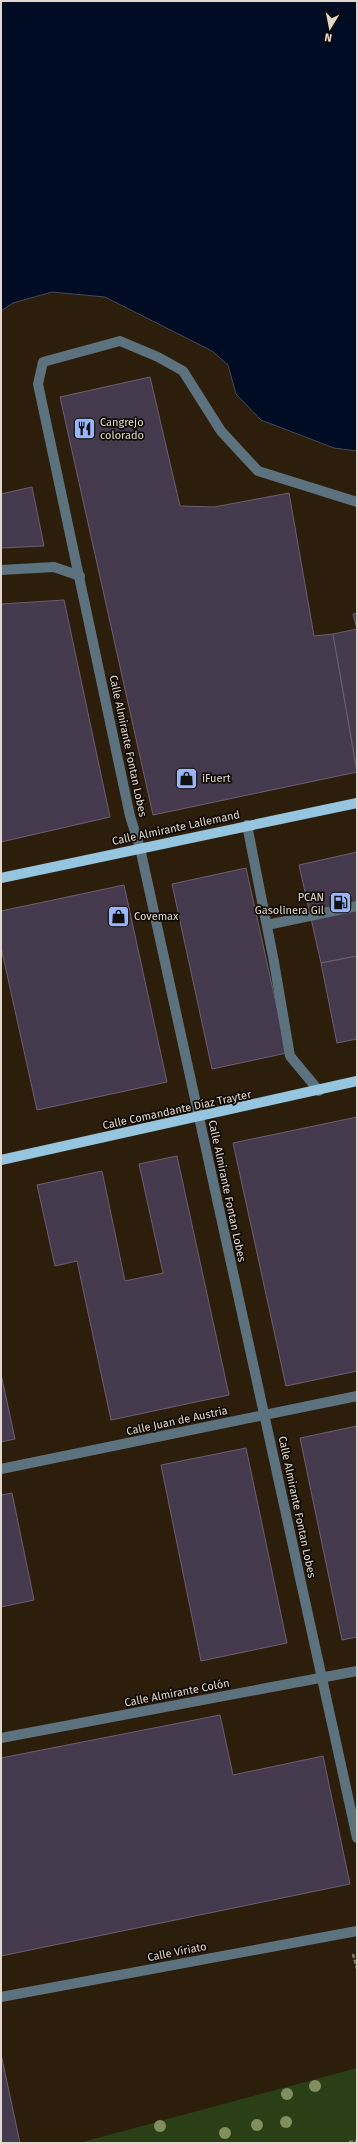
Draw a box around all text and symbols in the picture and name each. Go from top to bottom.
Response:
north arrow [310,8,350,48]
text: N [324,30,333,44]
restaurant icon: Cangrejo colorado [72,415,98,441]
place label: Cangrejo colorado [100,416,144,442]
street label: Calle Almirante Fontan Lobes [107,674,149,818]
shop icon: iFuert [173,765,199,791]
place label: iFuert [202,772,231,785]
street label: Calle Almirante Lallemand [111,808,241,848]
fuel station icon: PCAN Gasolinera Gil [327,890,353,916]
place label: PCAN Gasolinera Gil [255,891,324,917]
shop icon: Covemax [105,903,131,929]
place label: Covemax [134,910,179,923]
street label: Calle Comandante Díaz Trayter [102,1088,253,1132]
street label: Calle Almirante Fontan Lobes [206,1119,248,1263]
street label: Calle Juan de Austria [125,1404,229,1438]
street label: Calle Almirante Fontan Lobes [276,1435,318,1579]
street label: Calle Almirante Colón [123,1676,231,1710]
street label: Calle Viriato [146,1940,208,1964]

